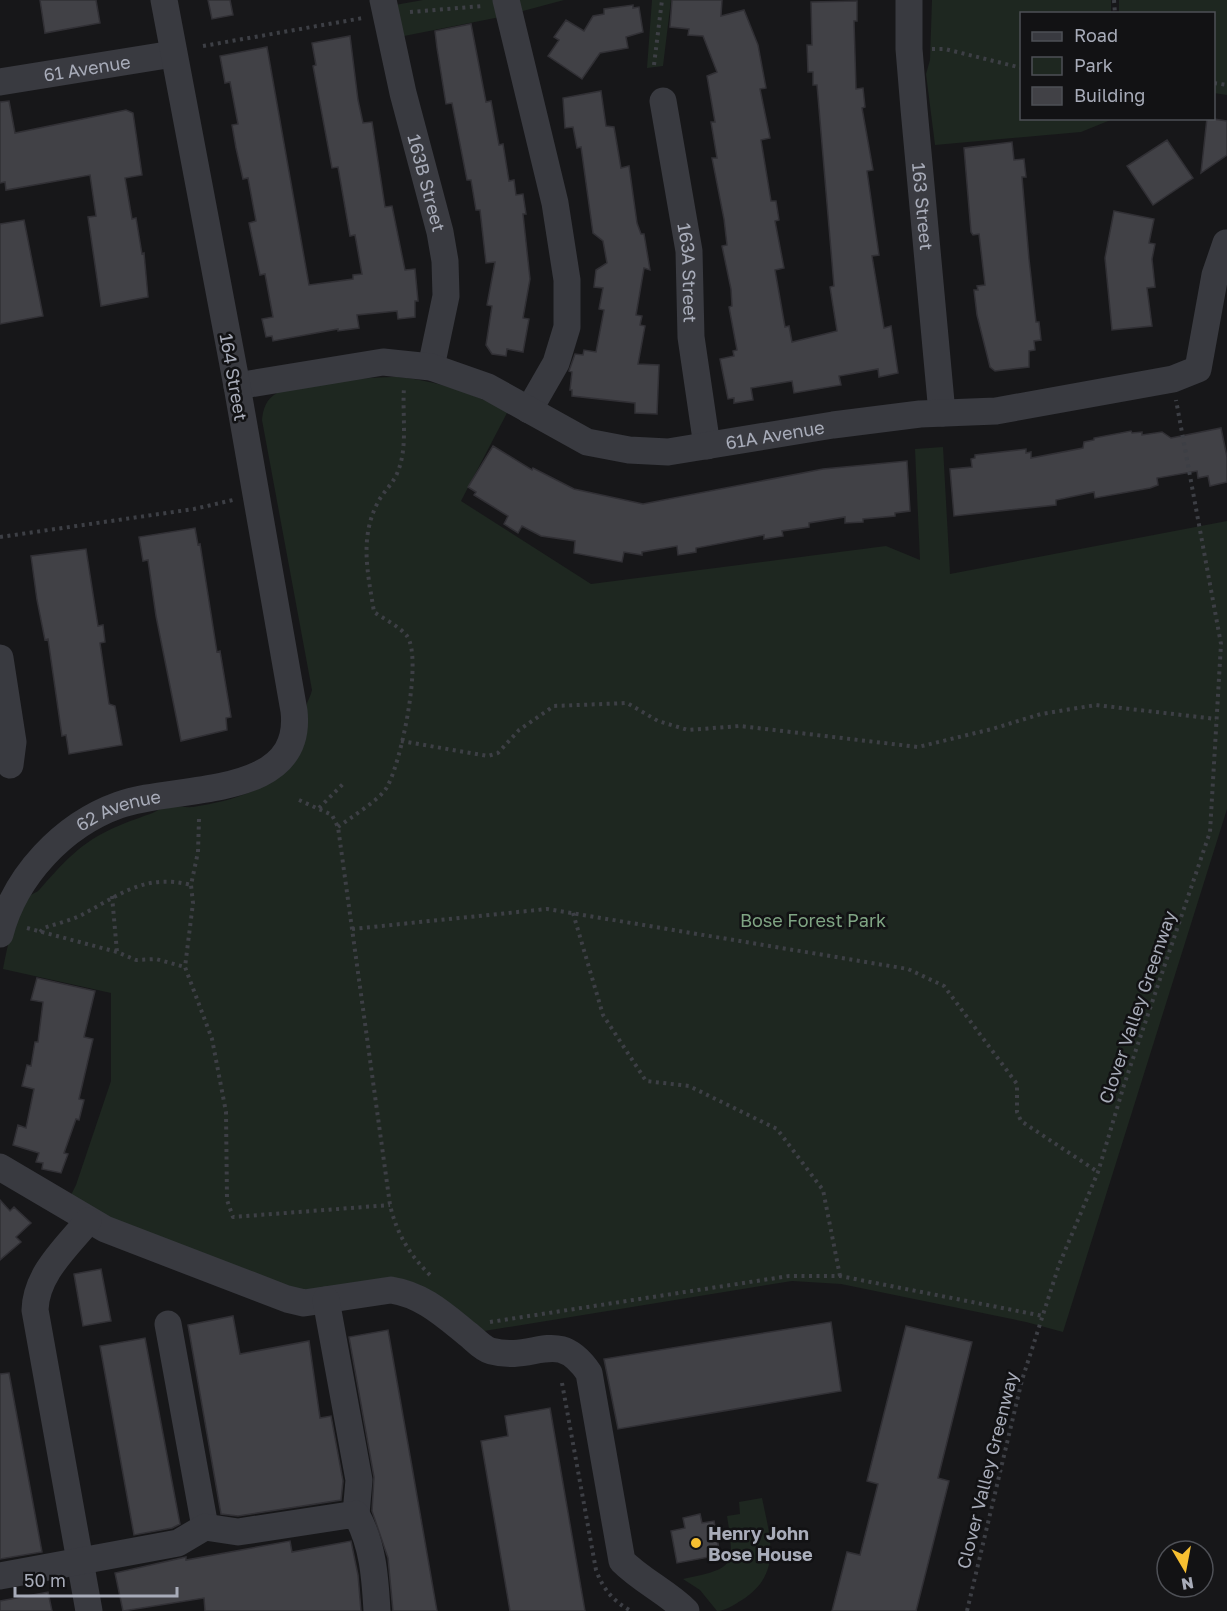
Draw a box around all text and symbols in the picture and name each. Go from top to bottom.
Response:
legend [1020,12,1215,120]
text: Road [1074,24,1118,46]
street label: 61 Avenue [42,50,132,86]
text: Park [1074,54,1113,76]
text: Building [1074,84,1145,106]
street label: 163B Street [403,132,450,234]
street label: 163 Street [908,162,938,251]
street label: 163A Street [673,221,702,323]
street label: 164 Street [215,332,253,422]
street label: 61A Avenue [724,416,826,453]
street label: 62 Avenue [71,785,162,836]
street label: Clover Valley Greenway [1094,908,1180,1106]
park label: Bose Forest Park [740,909,886,931]
street label: Clover Valley Greenway [952,1369,1022,1571]
place label: Henry John Bose House [708,1522,813,1565]
marker: Henry John Bose House [689,1536,703,1550]
north arrow [1155,1539,1215,1599]
scale bar [15,1560,177,1598]
text: 50 m [24,1569,66,1591]
text: N [1180,1573,1195,1595]

